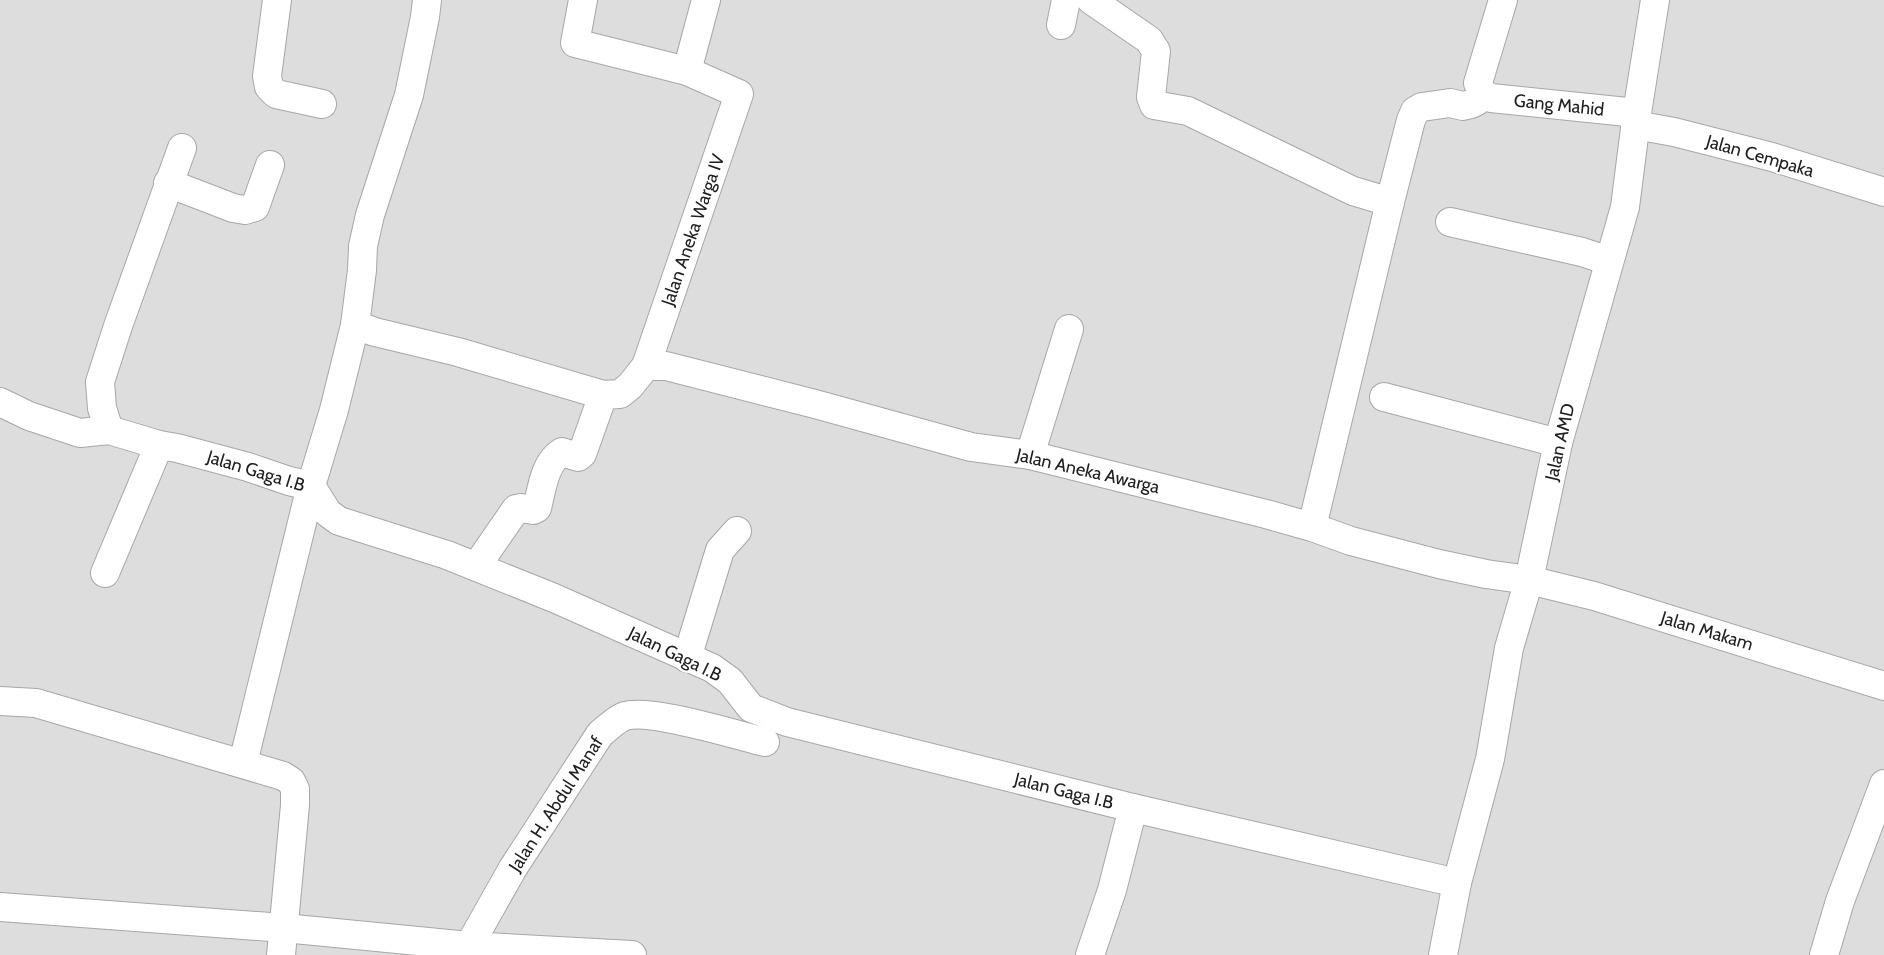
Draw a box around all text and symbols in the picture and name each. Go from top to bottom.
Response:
street label: Gang Mahid [1513,89,1605,121]
street label: Jalan Cempaka [1703,130,1817,182]
street label: Jalan Aneka Warga IV [656,151,729,310]
street label: Jalan AMD [1540,401,1580,484]
street label: Jalan Aneka Awarga [1013,444,1162,498]
street label: Jalan Gaga I.B [203,445,308,496]
street label: Jalan Makam [1657,606,1756,655]
street label: Jalan Gaga I.B [624,621,726,686]
street label: Jalan H. Abdul Manaf [503,732,608,877]
street label: Jalan Gaga I.B [1011,768,1116,814]

